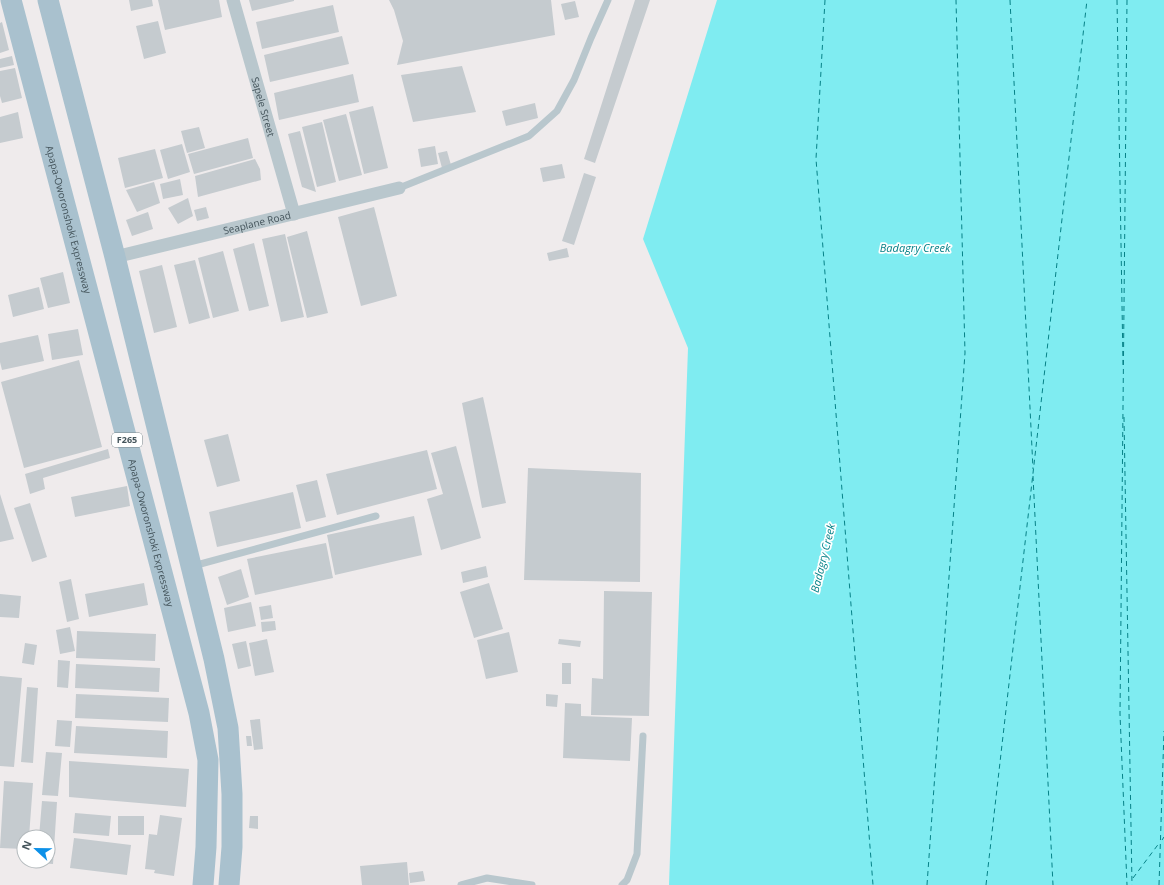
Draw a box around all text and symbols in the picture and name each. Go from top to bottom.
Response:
street label: Sapele Street [248,75,279,139]
street label: Apapa-Oworonshoki Expressway [43,144,95,296]
street label: Seaplane Road [222,208,292,237]
water label: Badagry Creek [880,240,951,255]
road number: F265 [112,433,142,447]
street label: Apapa-Oworonshoki Expressway [125,457,178,609]
water label: Badagry Creek [807,521,838,594]
north arrow [16,829,56,869]
text: N [18,838,35,852]

